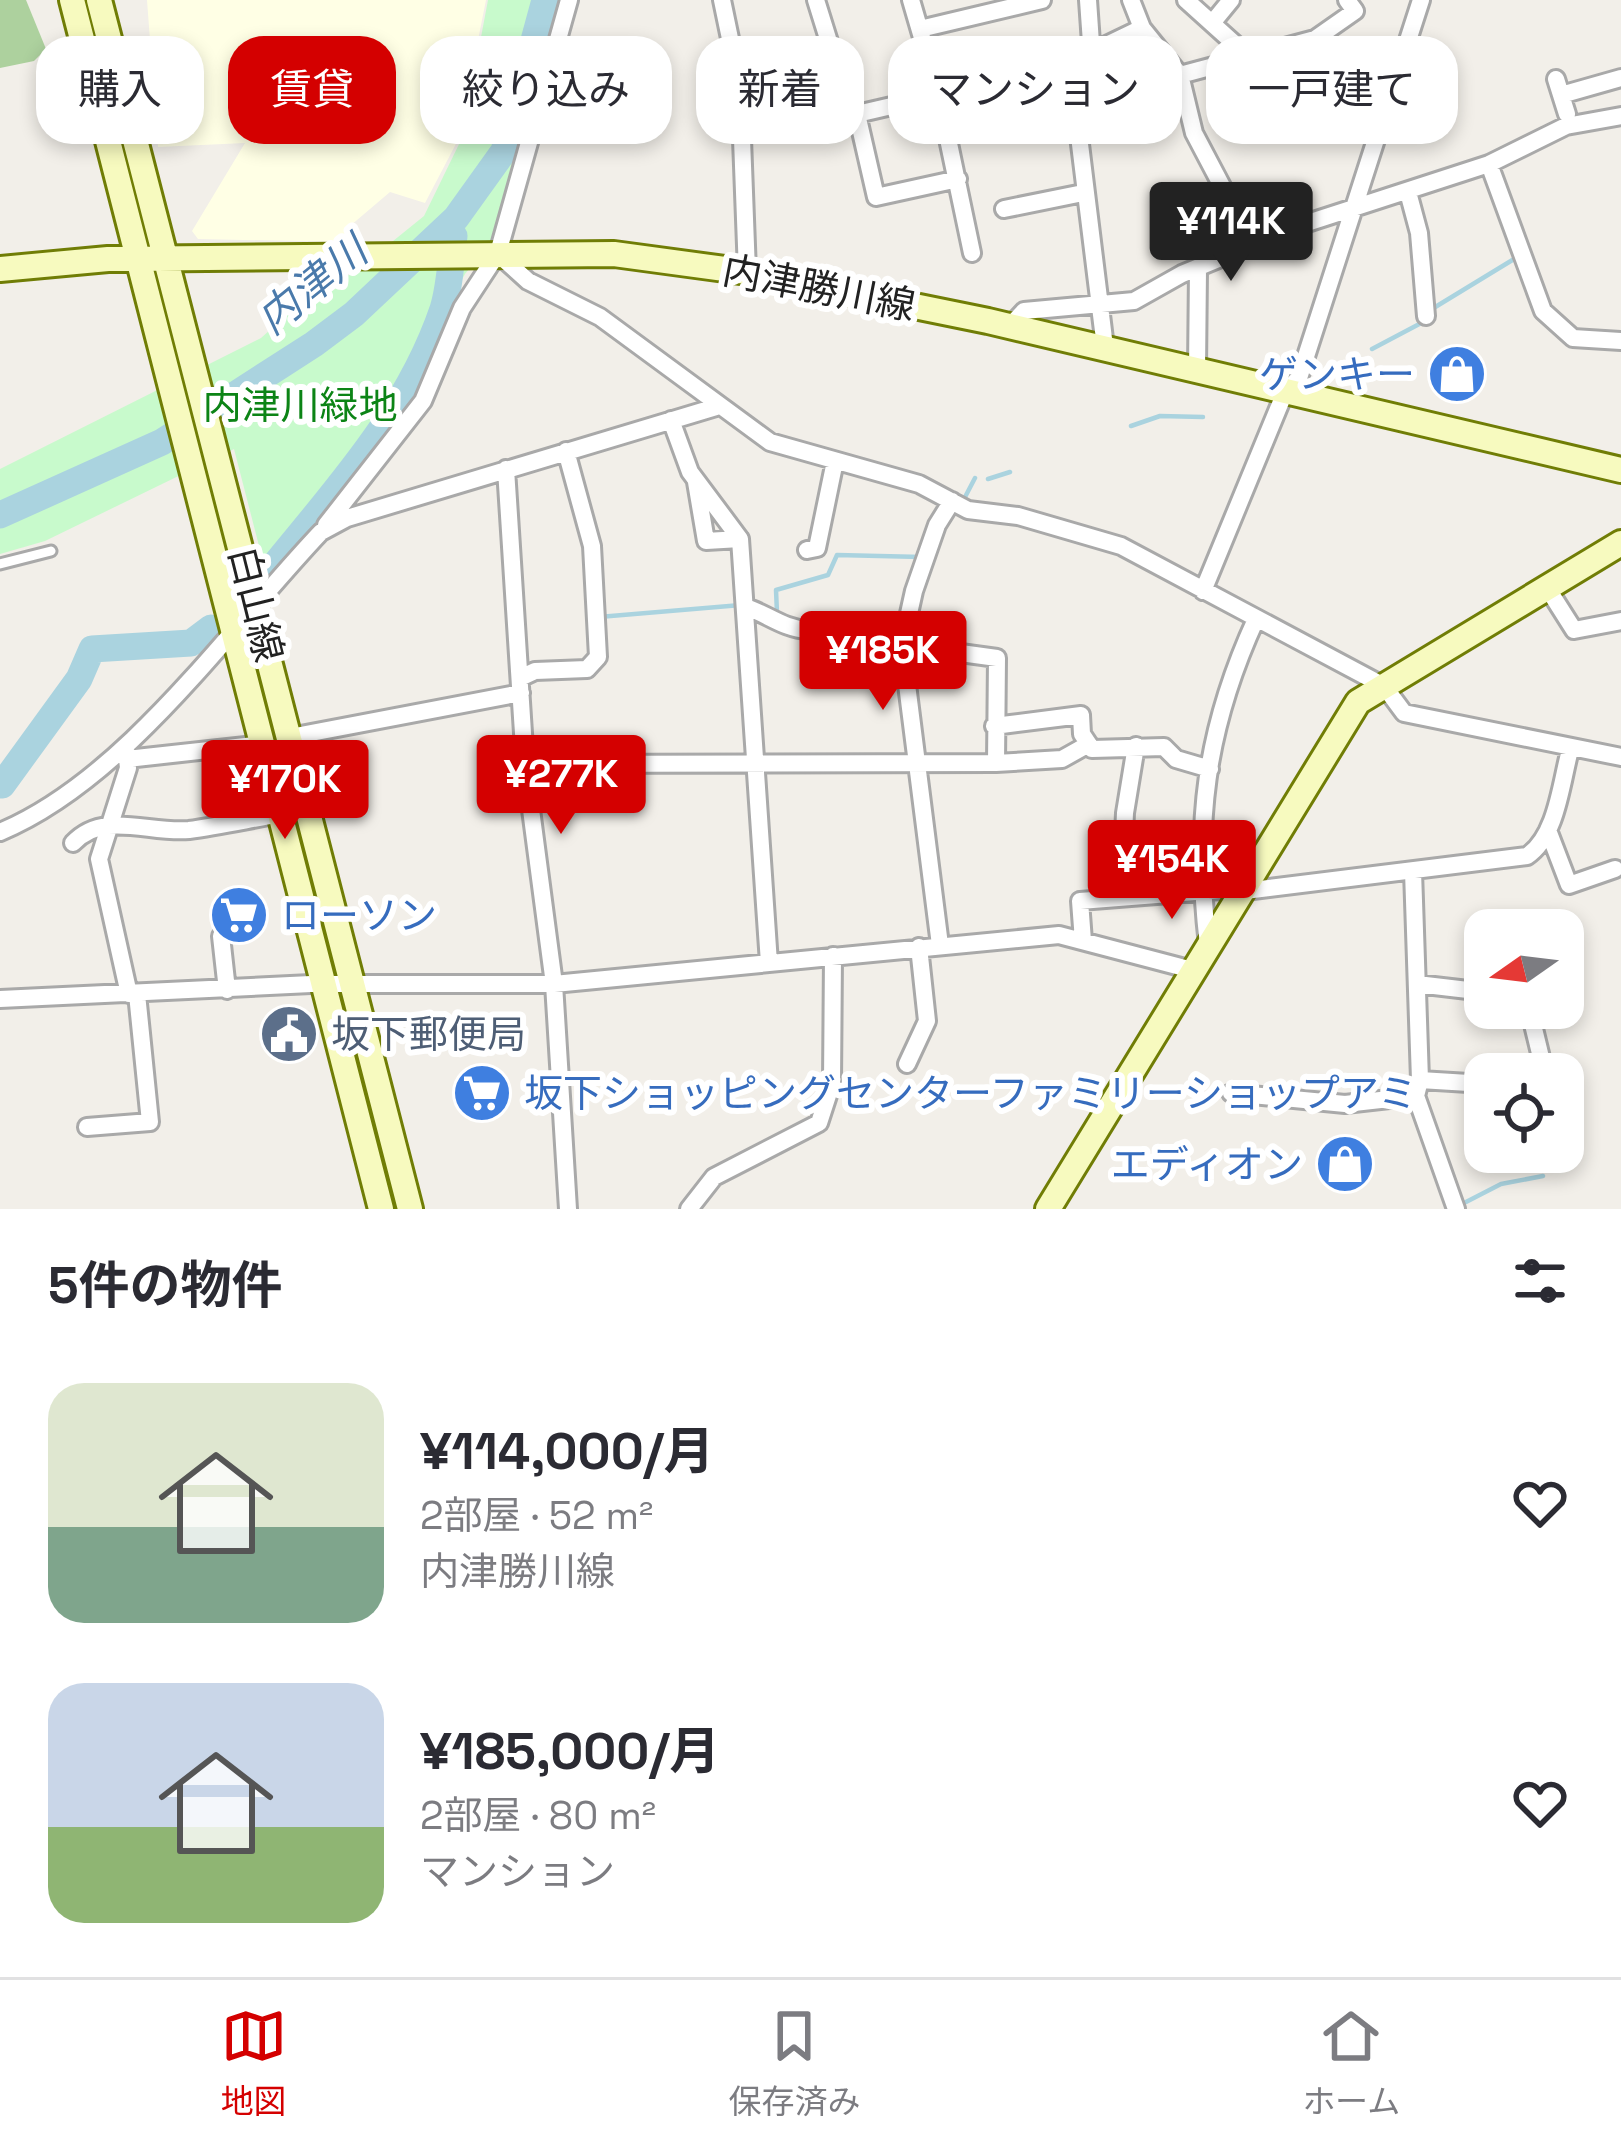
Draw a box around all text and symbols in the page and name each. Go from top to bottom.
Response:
chip: 購入 [36,36,204,144]
chip: 賃貸 [228,36,396,144]
chip: 絞り込み [420,36,672,144]
chip: 新着 [696,36,864,144]
chip: マンション [888,36,1182,144]
chip: 一戸建て [1206,36,1458,144]
pin: ¥114K [1147,182,1315,284]
text: ¥114K [1177,196,1285,245]
water label: 内津川 [246,222,381,345]
street label: 内津勝川線 [719,245,919,331]
shop icon: ゲンキー [1426,343,1488,405]
place label: ゲンキー [1259,350,1415,399]
park label: 内津川緑地 [202,381,398,430]
street label: 白山線 [218,541,294,667]
pin: ¥185K [799,611,967,713]
text: ¥185K [826,625,940,674]
pin: ¥277K [477,735,645,837]
pin: ¥170K [201,740,369,842]
text: ¥277K [504,749,618,798]
text: ¥170K [229,754,341,803]
pin: ¥154K [1088,820,1256,922]
text: ¥154K [1115,834,1229,883]
supermarket icon: ローソン [208,884,270,946]
place label: ローソン [281,891,437,940]
north arrow [1464,909,1584,1029]
map controls [1464,909,1584,1173]
public building icon: 坂下郵便局 [258,1003,320,1065]
place label: 坂下郵便局 [331,1010,526,1059]
button: locate [1464,1053,1584,1173]
supermarket icon: 坂下ショッピングセンターファミリーショップアミ [451,1062,513,1124]
place label: 坂下ショッピングセンターファミリーショップアミ [524,1069,1417,1118]
shop icon: エディオン [1314,1133,1376,1195]
place label: エディオン [1111,1140,1303,1189]
icon: filters [1507,1248,1573,1314]
text: 5件の物件 [48,1253,283,1318]
text: ¥114,000/月 [420,1419,714,1484]
icon: home [144,1431,288,1575]
icon: heart [1507,1470,1573,1536]
text: 2部屋 · 52 m² [420,1491,653,1540]
text: 内津勝川線 [420,1547,615,1596]
text: ¥185,000/月 [420,1719,720,1784]
icon: home [144,1731,288,1875]
icon: heart [1507,1770,1573,1836]
text: 2部屋 · 80 m² [420,1791,656,1840]
text: マンション [420,1847,615,1896]
tab: 地図 [221,2003,287,2123]
tab: 保存済み [728,2003,860,2123]
tab: ホーム [1302,2003,1400,2123]

